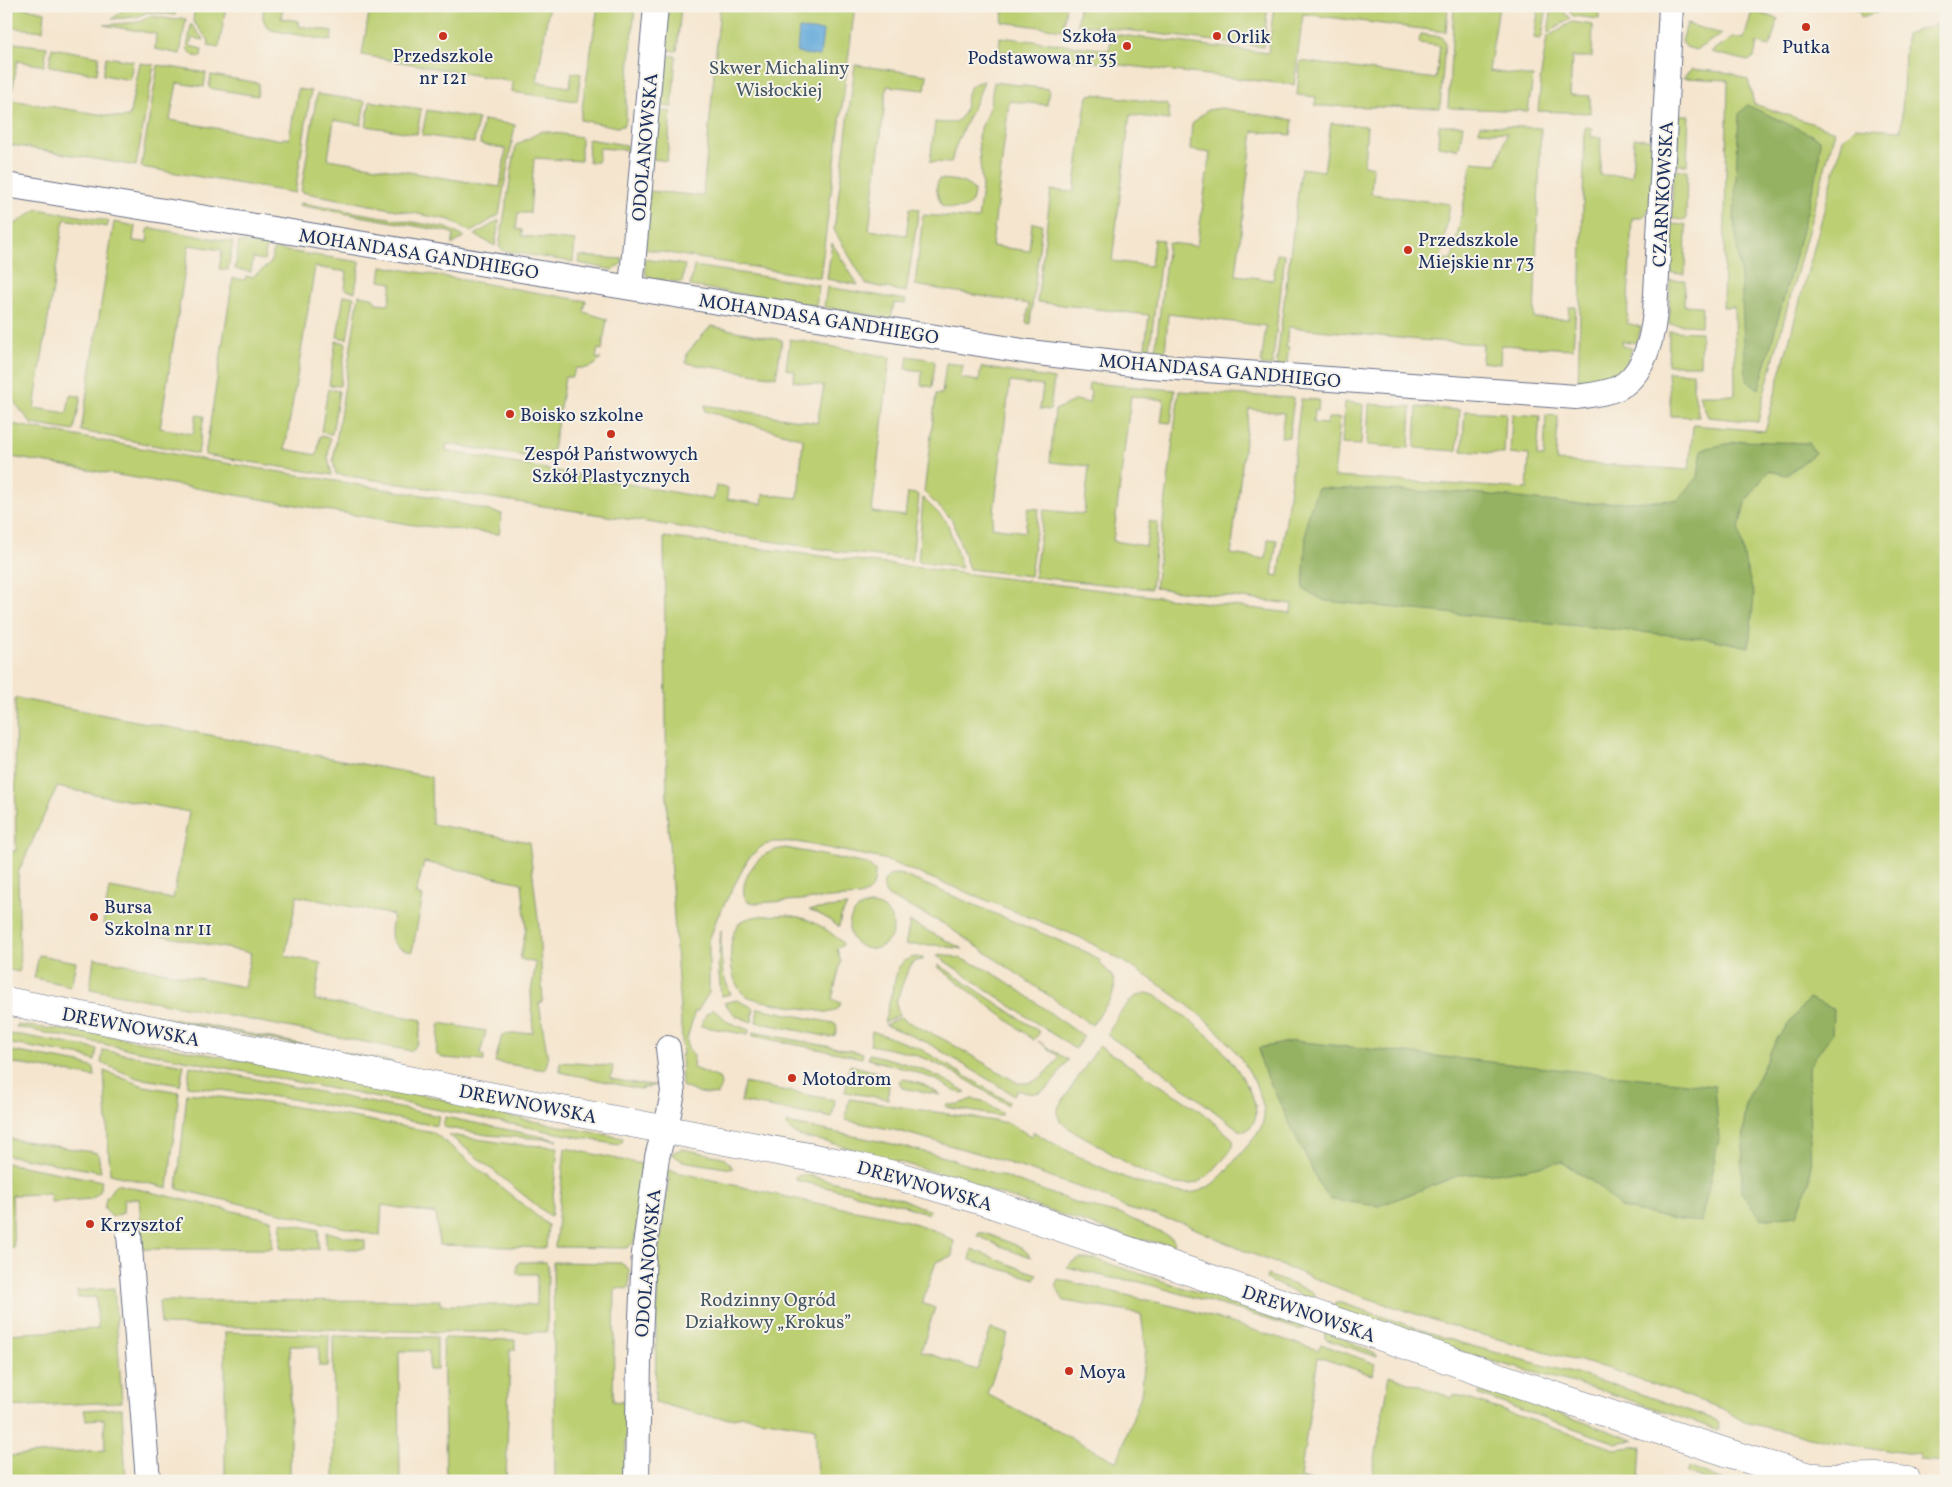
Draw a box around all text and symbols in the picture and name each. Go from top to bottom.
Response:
marker: Putka [1800,21,1812,33]
place label: Szkoła Podstawowa nr 35 [967,24,1117,72]
place label: Orlik [1227,25,1271,51]
marker: Przedszkole nr 121 [437,30,449,42]
marker: Orlik [1211,30,1223,42]
place label: Putka [1782,35,1830,61]
marker: Szkoła Podstawowa nr 35 [1121,40,1133,52]
place label: Przedszkole nr 121 [393,44,493,92]
park label: Skwer Michaliny Wisłockiej [709,56,849,104]
street label: ODOLANOWSKA [627,72,665,222]
street label: CZARNKOWSKA [1647,120,1681,268]
street label: MOHANDASA GANDHIEGO [297,223,541,287]
place label: Przedszkole Miejskie nr 73 [1418,228,1534,276]
marker: Przedszkole Miejskie nr 73 [1402,244,1414,256]
street label: MOHANDASA GANDHIEGO [697,288,941,352]
street label: MOHANDASA GANDHIEGO [1098,348,1342,396]
place label: Boisko szkolne [520,403,643,429]
marker: Boisko szkolne [504,408,516,420]
marker: Zespół Państwowych Szkół Plastycznych [605,428,617,440]
place label: Zespół Państwowych Szkół Plastycznych [524,442,698,490]
place label: Bursa Szkolna nr 11 [104,895,212,943]
marker: Bursa Szkolna nr 11 [88,911,100,923]
street label: DREWNOWSKA [59,1002,202,1054]
place label: Motodrom [802,1067,892,1093]
marker: Motodrom [786,1072,798,1084]
street label: DREWNOWSKA [456,1079,599,1131]
street label: DREWNOWSKA [854,1155,995,1219]
street label: ODOLANOWSKA [630,1188,668,1338]
place label: Krzysztof [100,1213,183,1239]
marker: Krzysztof [84,1218,96,1230]
street label: DREWNOWSKA [1238,1280,1379,1350]
park label: Rodzinny Ogród Działkowy „Krokus” [685,1288,851,1336]
place label: Moya [1079,1360,1126,1386]
marker: Moya [1063,1365,1075,1377]

